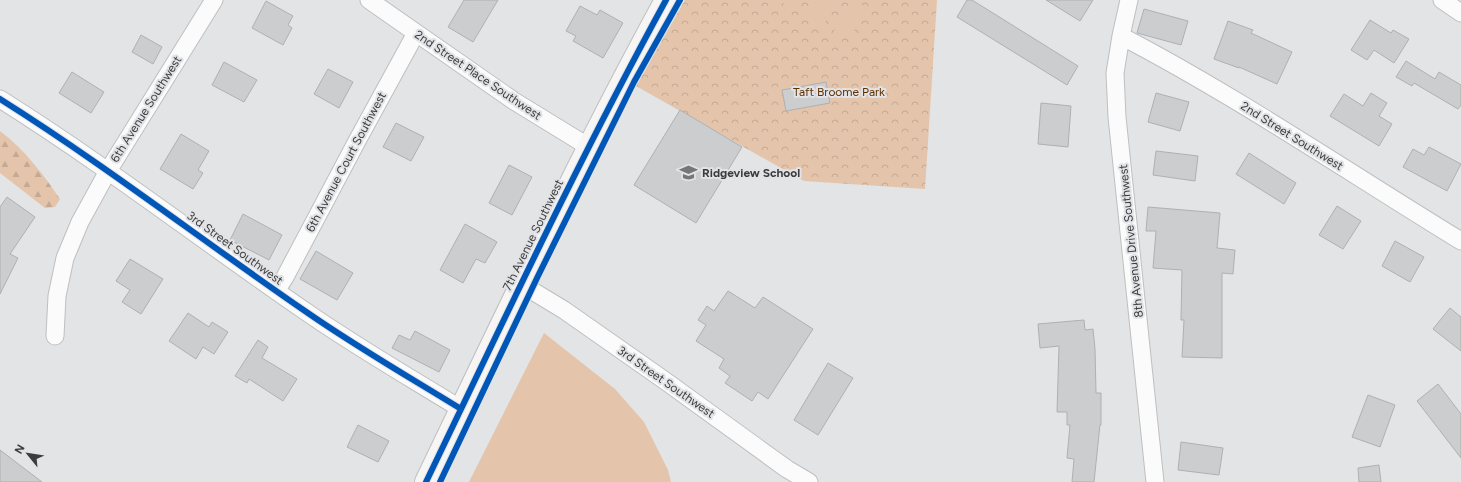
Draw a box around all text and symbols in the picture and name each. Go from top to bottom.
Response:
street label: 2nd Street Place Southwest [412,27,544,123]
street label: 6th Avenue Southwest [108,53,185,165]
park label: Taft Broome Park [793,85,885,99]
street label: 6th Avenue Court Southwest [303,89,389,234]
street label: 2nd Street Southwest [1238,99,1346,173]
school or university icon: Ridgeview School [679,163,699,183]
street label: 8th Avenue Drive Southwest [1116,163,1146,318]
place label: Ridgeview School [702,166,800,180]
street label: 7th Avenue Southwest [500,177,566,293]
street label: 3rd Street Southwest [184,208,286,288]
street label: 3rd Street Southwest [615,343,718,421]
north arrow [8,434,48,474]
text: N [12,442,28,456]

